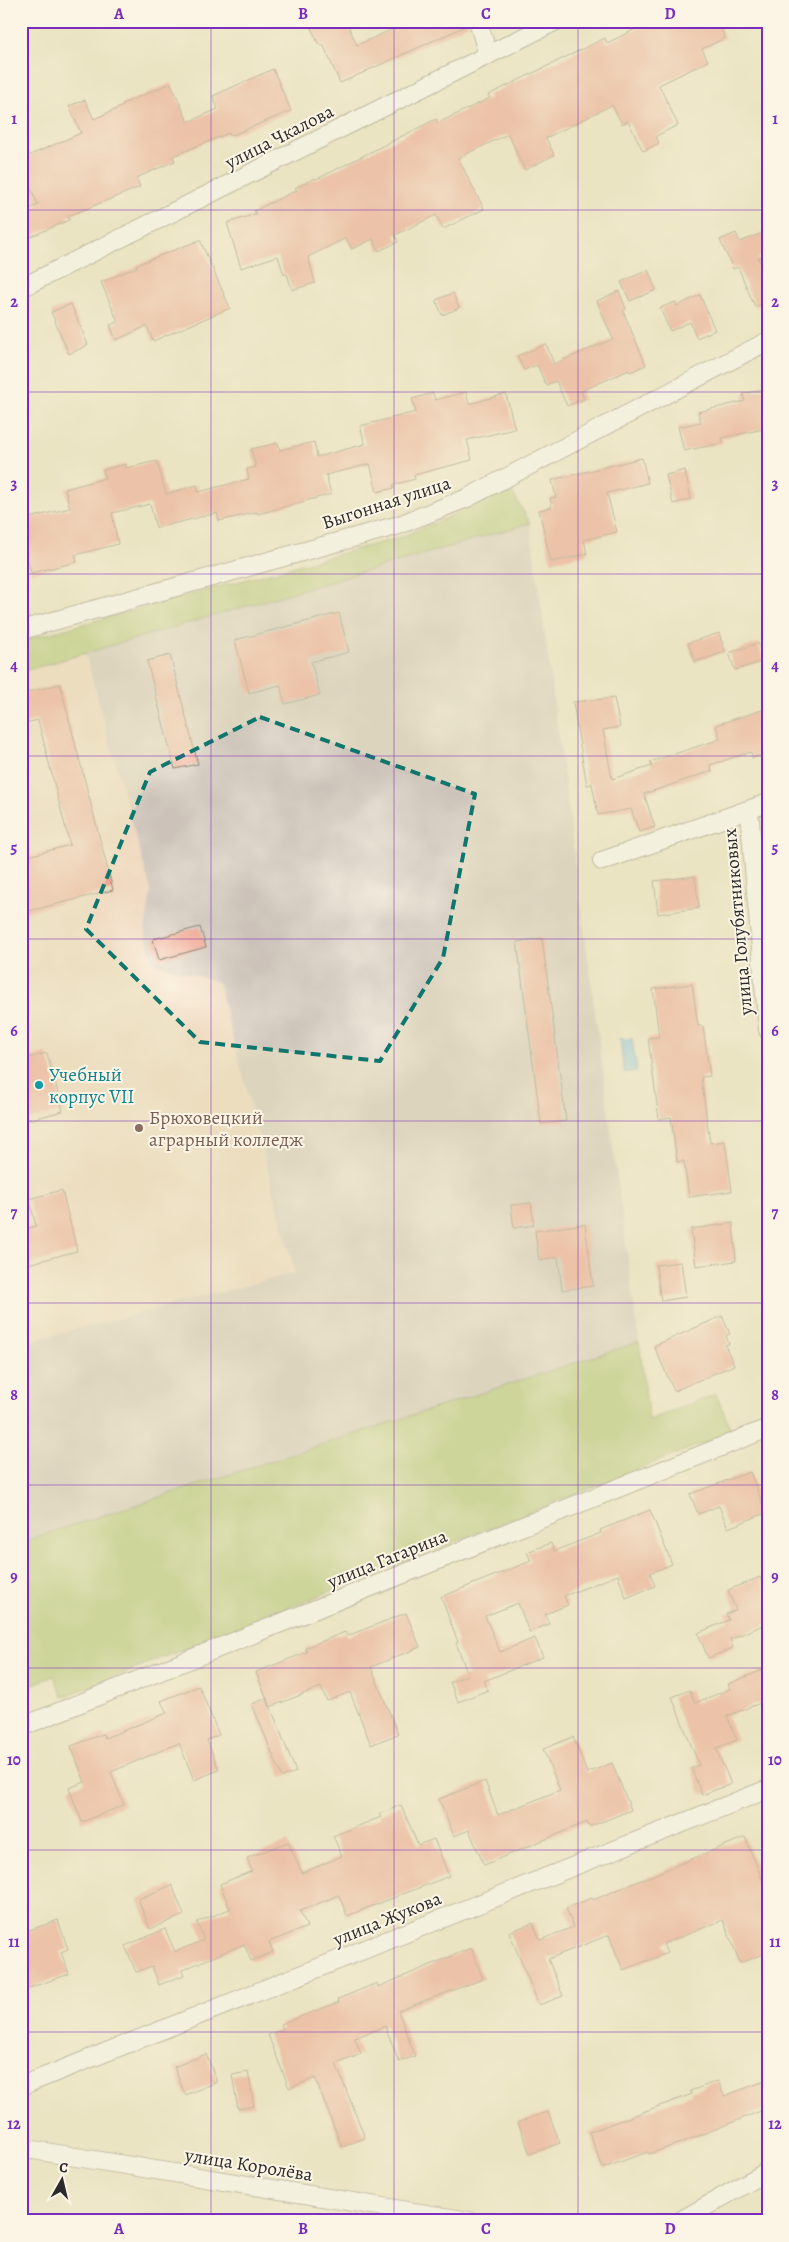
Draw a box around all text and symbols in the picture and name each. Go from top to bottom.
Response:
text: A [113,3,125,25]
text: B [298,3,308,25]
text: C [481,3,491,25]
text: D [664,3,676,25]
street label: улица Чкалова [220,98,338,176]
text: 1 [11,108,17,130]
text: 1 [772,108,778,130]
text: 2 [10,291,18,313]
text: 2 [771,291,779,313]
street label: Выгонная улица [319,470,454,536]
text: 3 [11,473,18,495]
text: 3 [772,473,779,495]
text: 4 [10,655,18,677]
text: 4 [771,655,779,677]
street label: улица Голубятниковых [717,827,759,1017]
text: 5 [11,837,18,859]
text: 5 [772,837,779,859]
text: 6 [10,1020,18,1042]
text: 6 [771,1020,779,1042]
place label: Учебный корпус VII [49,1062,134,1110]
marker: Учебный корпус VII [33,1079,45,1091]
place label: Брюховецкий аграрный колледж [149,1105,303,1153]
marker: Брюховецкий аграрный колледж [133,1122,145,1134]
text: 7 [11,1202,18,1224]
text: 7 [772,1202,779,1224]
text: 8 [10,1384,18,1406]
text: 8 [771,1384,779,1406]
street label: улица Гагарина [323,1523,451,1595]
text: 9 [10,1566,18,1588]
text: 9 [771,1566,779,1588]
text: 10 [7,1749,21,1771]
text: 10 [768,1749,782,1771]
street label: улица Жукова [328,1885,446,1953]
text: 11 [8,1931,20,1953]
text: 11 [769,1931,781,1953]
text: 12 [7,2113,21,2135]
text: 12 [768,2113,782,2135]
street label: улица Королёва [182,2142,315,2188]
north arrow [38,2154,88,2204]
text: С [58,2158,70,2178]
text: A [113,2218,125,2240]
text: B [298,2218,308,2240]
text: C [481,2218,491,2240]
text: D [664,2218,676,2240]

